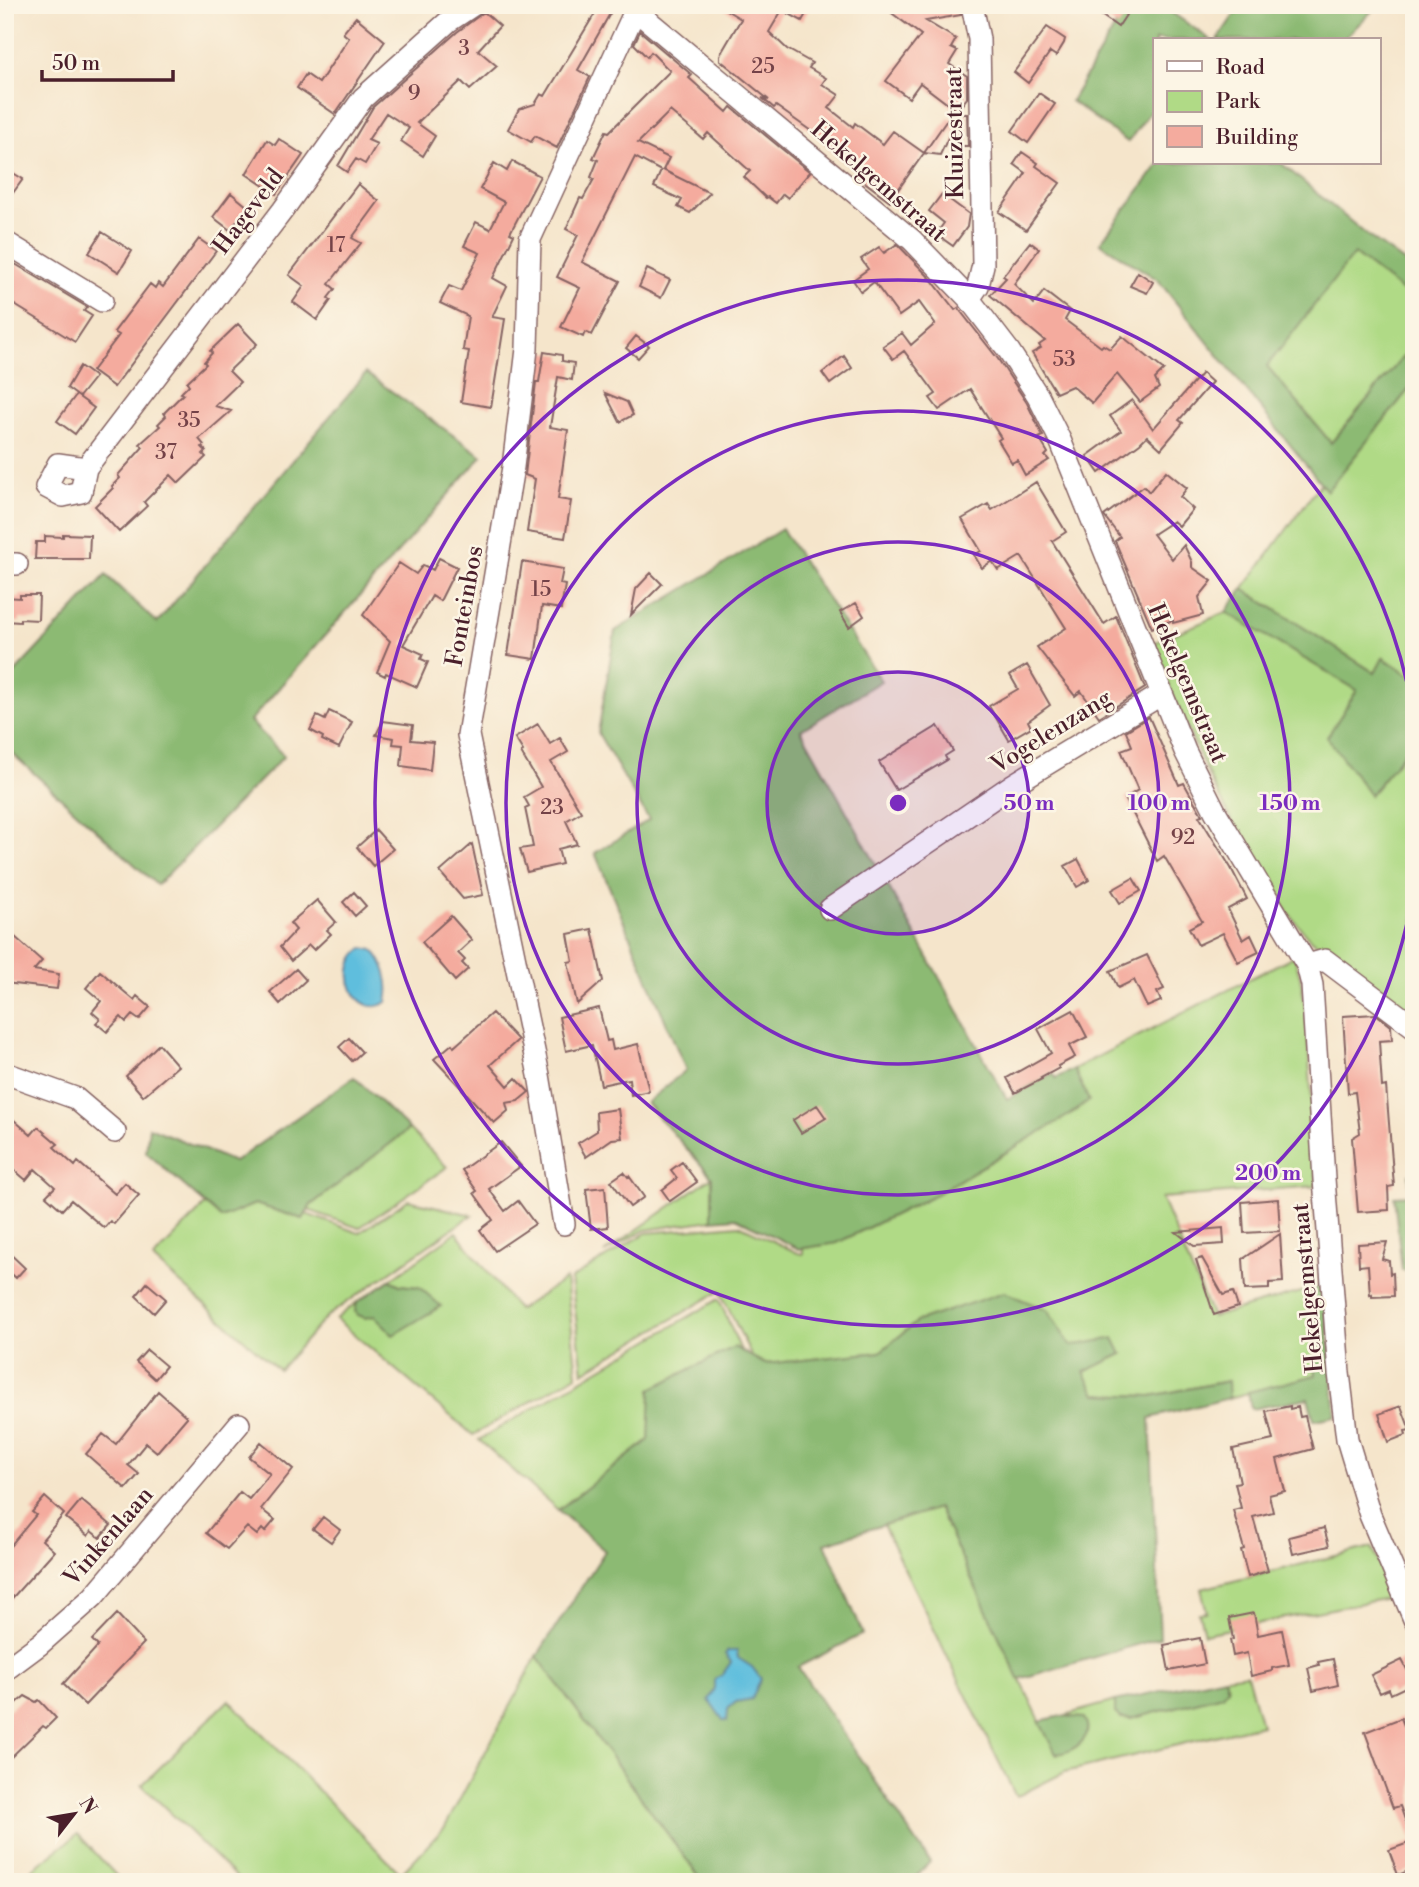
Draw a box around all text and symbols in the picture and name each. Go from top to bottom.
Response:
house number: 3 [458,36,470,62]
scale bar [42,38,173,82]
legend [1153,38,1380,164]
text: 50 m [52,51,100,77]
house number: 25 [751,54,775,80]
text: Road [1216,55,1265,81]
street label: Kluizestraat [939,66,971,199]
house number: 9 [408,81,420,107]
text: Park [1216,89,1261,115]
street label: Hekelgemstraat [804,115,953,249]
text: Building [1215,125,1298,151]
street label: Hageveld [207,162,291,261]
house number: 17 [327,233,346,259]
house number: 53 [1052,347,1076,373]
house number: 35 [177,408,201,434]
house number: 37 [155,440,177,466]
street label: Fonteinbos [440,543,490,669]
house number: 15 [531,577,551,603]
street label: Hekelgemstraat [1140,599,1234,768]
street label: Vogelenzang [985,683,1118,781]
centre of rings [886,791,910,815]
text: 50 m [1004,791,1054,817]
text: 100 m [1128,791,1190,817]
text: 150 m [1260,791,1320,817]
house number: 23 [540,795,564,821]
house number: 92 [1171,825,1195,851]
text: 200 m [1235,1161,1301,1187]
street label: Hekelgemstraat [1286,1201,1330,1374]
street label: Vinkenlaan [57,1481,160,1593]
north arrow [38,1778,108,1848]
text: N [74,1793,102,1818]

